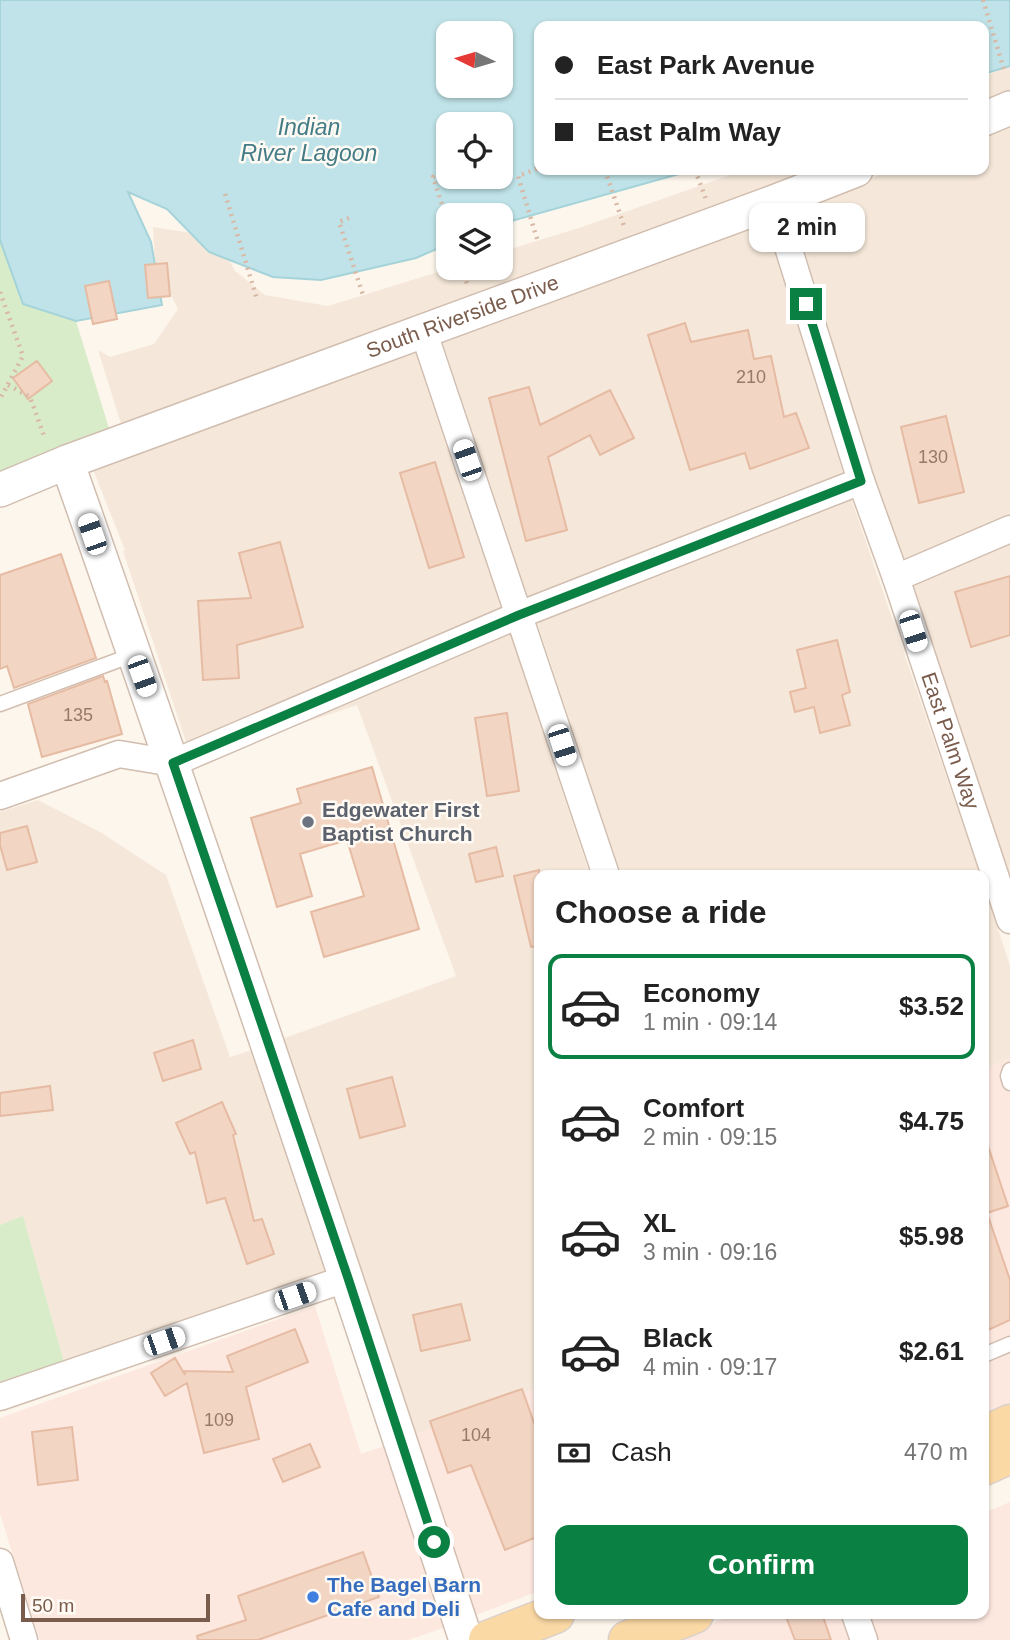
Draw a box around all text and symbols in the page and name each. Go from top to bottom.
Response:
north arrow [436,21,513,98]
map controls [436,21,513,280]
text: East Park Avenue [597,50,815,80]
button: locate [436,112,513,189]
water label: Indian River Lagoon [241,114,377,166]
text: East Palm Way [597,117,781,147]
callout: 2 min [748,202,864,252]
button: layers [436,203,513,280]
text: 2 min [777,214,837,240]
street label: South Riverside Drive [363,270,562,362]
route end [790,288,822,320]
house number: 210 [736,367,766,387]
car [451,437,484,483]
house number: 130 [918,447,948,467]
car [76,511,109,557]
car [897,608,930,654]
car [125,653,160,699]
street label: East Palm Way [917,669,984,813]
house number: 135 [63,705,93,725]
car [546,722,579,768]
place label: Edgewater First Baptist Church [322,798,480,845]
marker: Edgewater First Baptist Church [300,814,316,830]
text: Choose a ride [555,894,767,930]
icon: car [559,975,622,1038]
text: Economy [643,978,760,1008]
text: $3.52 [899,991,964,1021]
text: 1 min · 09:14 [643,1009,777,1035]
icon: car [559,1090,622,1153]
text: Comfort [643,1093,744,1123]
text: $4.75 [899,1106,964,1136]
text: 2 min · 09:15 [643,1124,777,1150]
icon: car [559,1205,622,1268]
text: XL [643,1208,676,1238]
text: $5.98 [899,1221,964,1251]
text: 3 min · 09:16 [643,1239,777,1265]
car [272,1279,319,1313]
icon: car [559,1320,622,1383]
text: Black [643,1323,712,1353]
car [141,1324,188,1358]
text: $2.61 [899,1336,964,1366]
text: 4 min · 09:17 [643,1354,777,1380]
house number: 109 [204,1410,234,1430]
house number: 104 [461,1425,491,1445]
icon: cash [555,1434,593,1472]
text: Cash [611,1437,672,1467]
text: 470 m [904,1439,968,1465]
button: Confirm [555,1525,968,1605]
route start [418,1526,450,1558]
place label: The Bagel Barn Cafe and Deli [327,1573,481,1620]
marker: The Bagel Barn Cafe and Deli [305,1589,321,1605]
scale bar [21,1591,210,1623]
text: 50 m [32,1595,74,1616]

